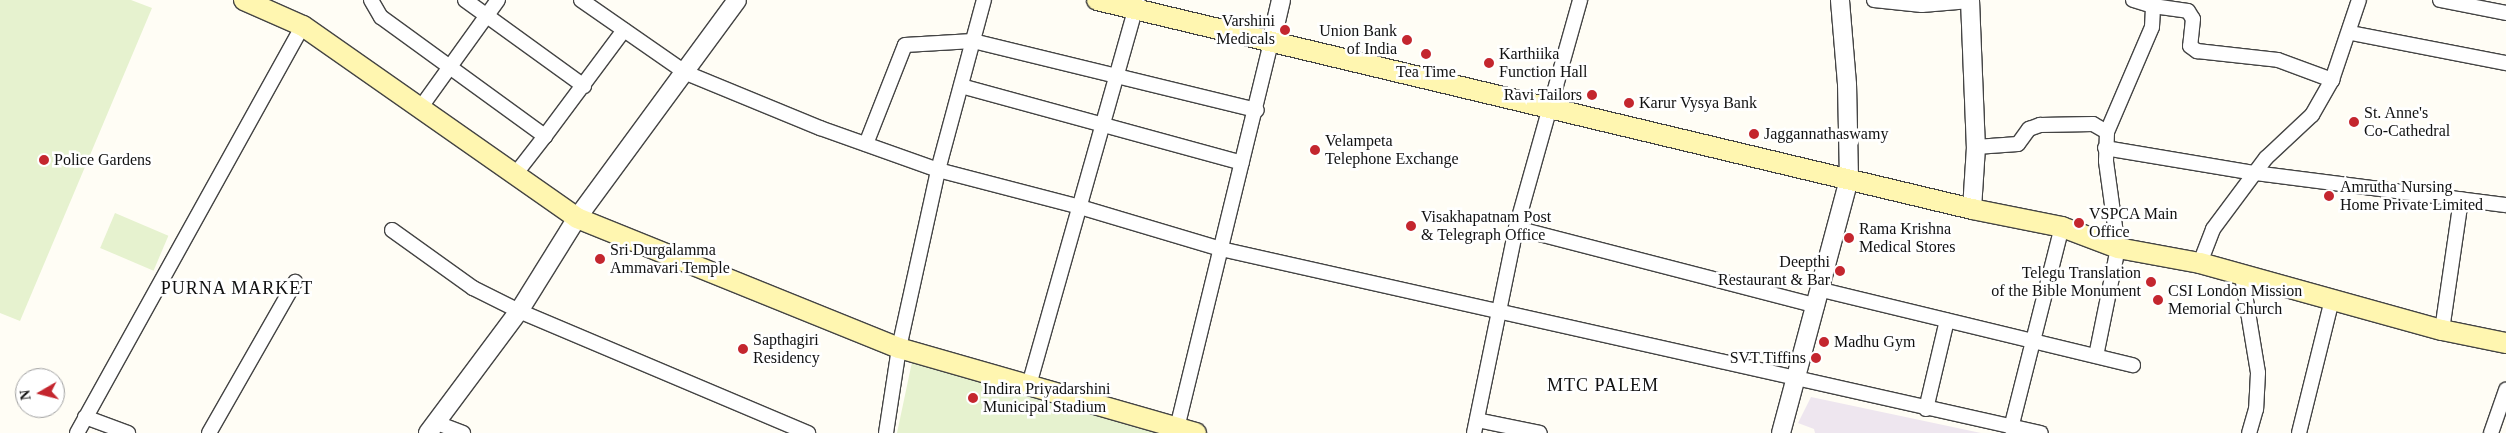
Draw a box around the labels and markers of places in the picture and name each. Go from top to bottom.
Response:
place label: Varshini Medicals [1216,11,1275,49]
place label: Union Bank of India [1319,21,1397,59]
marker: Varshini Medicals [1279,24,1291,36]
marker: Union Bank of India [1401,34,1413,46]
place label: Karthiika Function Hall [1499,44,1587,82]
marker: Tea Time [1420,48,1432,60]
marker: Karthiika Function Hall [1483,57,1495,69]
place label: Tea Time [1396,62,1456,82]
place label: Ravi Tailors [1504,85,1582,105]
marker: Ravi Tailors [1586,89,1598,101]
place label: Karur Vysya Bank [1639,93,1757,113]
marker: Karur Vysya Bank [1623,97,1635,109]
place label: St. Anne's Co-Cathedral [2364,103,2450,141]
marker: St. Anne's Co-Cathedral [2348,116,2360,128]
place label: Jaggannathaswamy [1764,124,1888,144]
marker: Jaggannathaswamy [1748,128,1760,140]
place label: Velampeta Telephone Exchange [1325,131,1458,169]
marker: Velampeta Telephone Exchange [1309,144,1321,156]
place label: Police Gardens [54,150,151,170]
marker: Police Gardens [38,154,50,166]
place label: Amrutha Nursing Home Private Limited [2340,177,2483,215]
marker: Amrutha Nursing Home Private Limited [2322,189,2336,203]
place label: VSPCA Main Office [2089,204,2178,242]
place label: Visakhapatnam Post & Telegraph Office [1421,207,1551,245]
marker: VSPCA Main Office [2073,217,2085,229]
place label: Rama Krishna Medical Stores [1859,219,1955,257]
marker: Visakhapatnam Post & Telegraph Office [1405,220,1417,232]
marker: Rama Krishna Medical Stores [1843,232,1855,244]
place label: Sri Durgalamma Ammavari Temple [610,240,730,278]
place label: Deepthi Restaurant & Bar [1718,252,1830,290]
marker: Sri Durgalamma Ammavari Temple [594,253,606,265]
place label: Telegu Translation of the Bible Monument [1991,263,2141,301]
marker: Deepthi Restaurant & Bar [1834,265,1846,277]
marker: Telegu Translation of the Bible Monument [2145,276,2157,288]
place label: CSI London Mission Memorial Church [2168,281,2302,319]
marker: CSI London Mission Memorial Church [2152,294,2164,306]
place label: Sapthagiri Residency [753,330,820,368]
place label: Madhu Gym [1834,332,1915,352]
marker: Madhu Gym [1818,336,1830,348]
marker: Sapthagiri Residency [737,343,749,355]
place label: SVT Tiffins [1729,348,1806,368]
marker: SVT Tiffins [1810,352,1822,364]
place label: Indira Priyadarshini Municipal Stadium [983,379,1111,417]
marker: Indira Priyadarshini Municipal Stadium [967,392,979,404]

